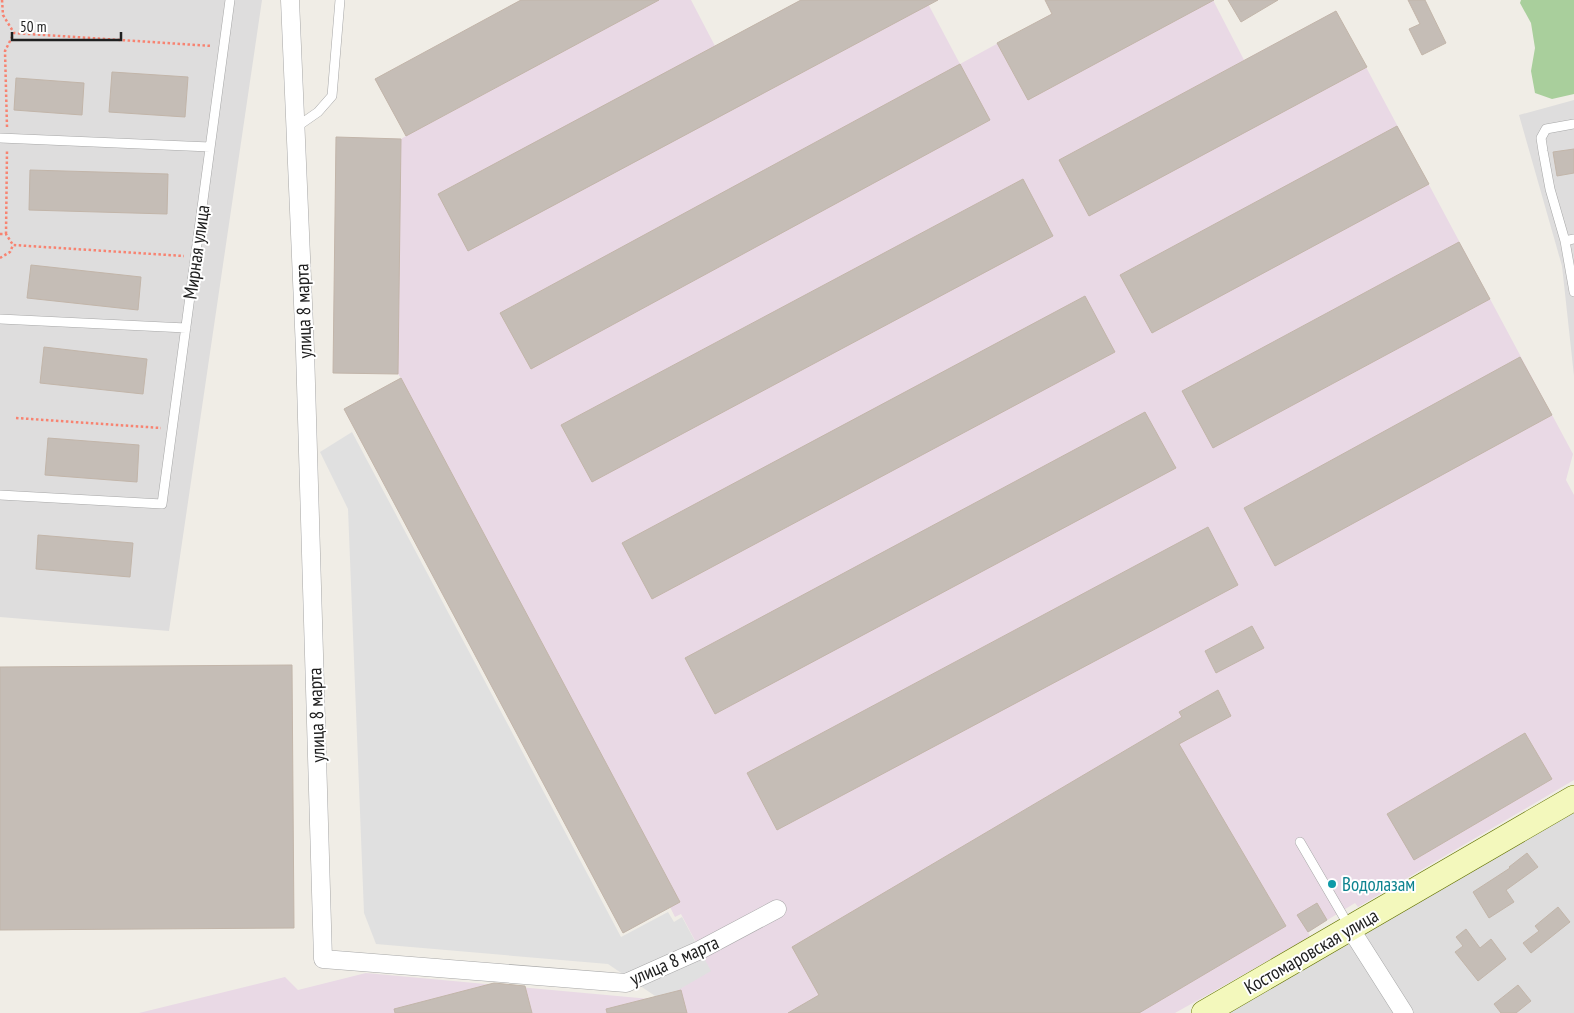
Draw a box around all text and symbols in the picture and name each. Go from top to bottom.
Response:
scale bar [12,10,121,42]
text: 50 m [20,17,46,36]
street label: Мирная улица [178,203,214,301]
street label: улица 8 марта [289,263,317,359]
street label: улица 8 марта [302,667,330,763]
place label: Водолазам [1342,872,1415,896]
marker: Водолазам [1326,878,1338,890]
street label: Костомаровская улица [1240,903,1382,999]
street label: улица 8 марта [626,930,722,990]

